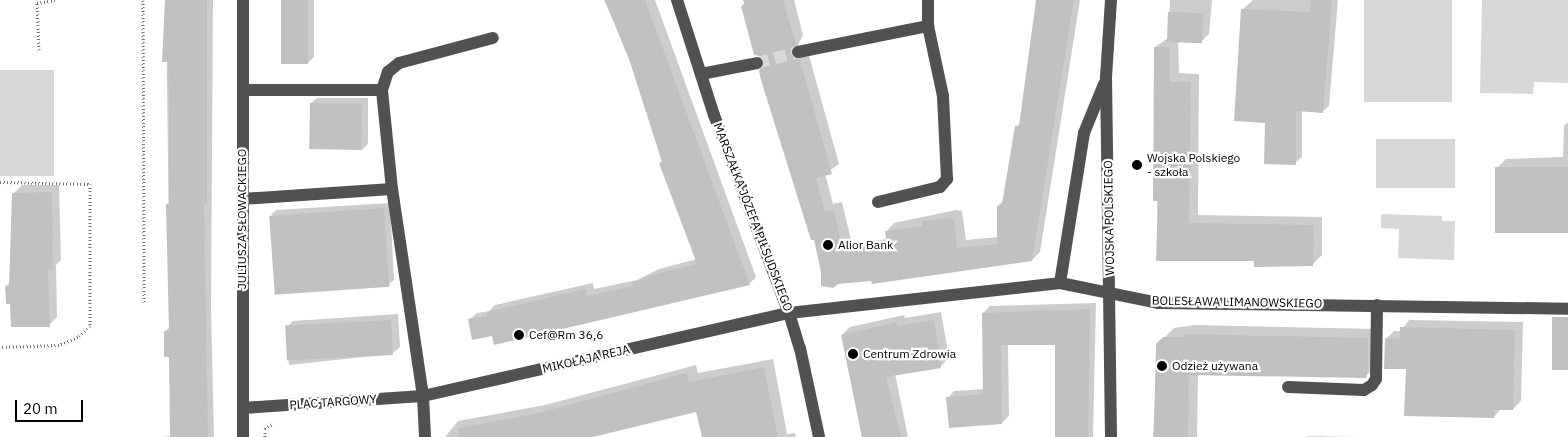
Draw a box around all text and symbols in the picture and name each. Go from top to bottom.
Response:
street label: MARSZAŁKA JÓZEFA PIŁSUDSKIEGO [710,121,796,313]
street label: JULIUSZA SŁOWACKIEGO [235,149,249,289]
place label: Wojska Polskiego - szkoła [1147,151,1240,179]
marker: Wojska Polskiego - szkoła [1131,159,1143,171]
street label: WOJSKA POLSKIEGO [1101,160,1117,276]
place label: Alior Bank [838,238,893,252]
marker: Alior Bank [822,239,834,251]
street label: BOLESŁAWA LIMANOWSKIEGO [1152,293,1322,311]
place label: Cef@Rm 36,6 [529,328,603,342]
marker: Cef@Rm 36,6 [513,329,525,341]
street label: MIKOŁAJA REJA [541,342,631,376]
place label: Centrum Zdrowia [863,347,956,361]
marker: Centrum Zdrowia [847,348,859,360]
place label: Odzież używana [1172,359,1258,373]
marker: Odzież używana [1156,360,1168,372]
scale bar [18,390,85,422]
street label: PLAC TARGOWY [289,392,377,412]
text: 20 m [23,399,58,418]

